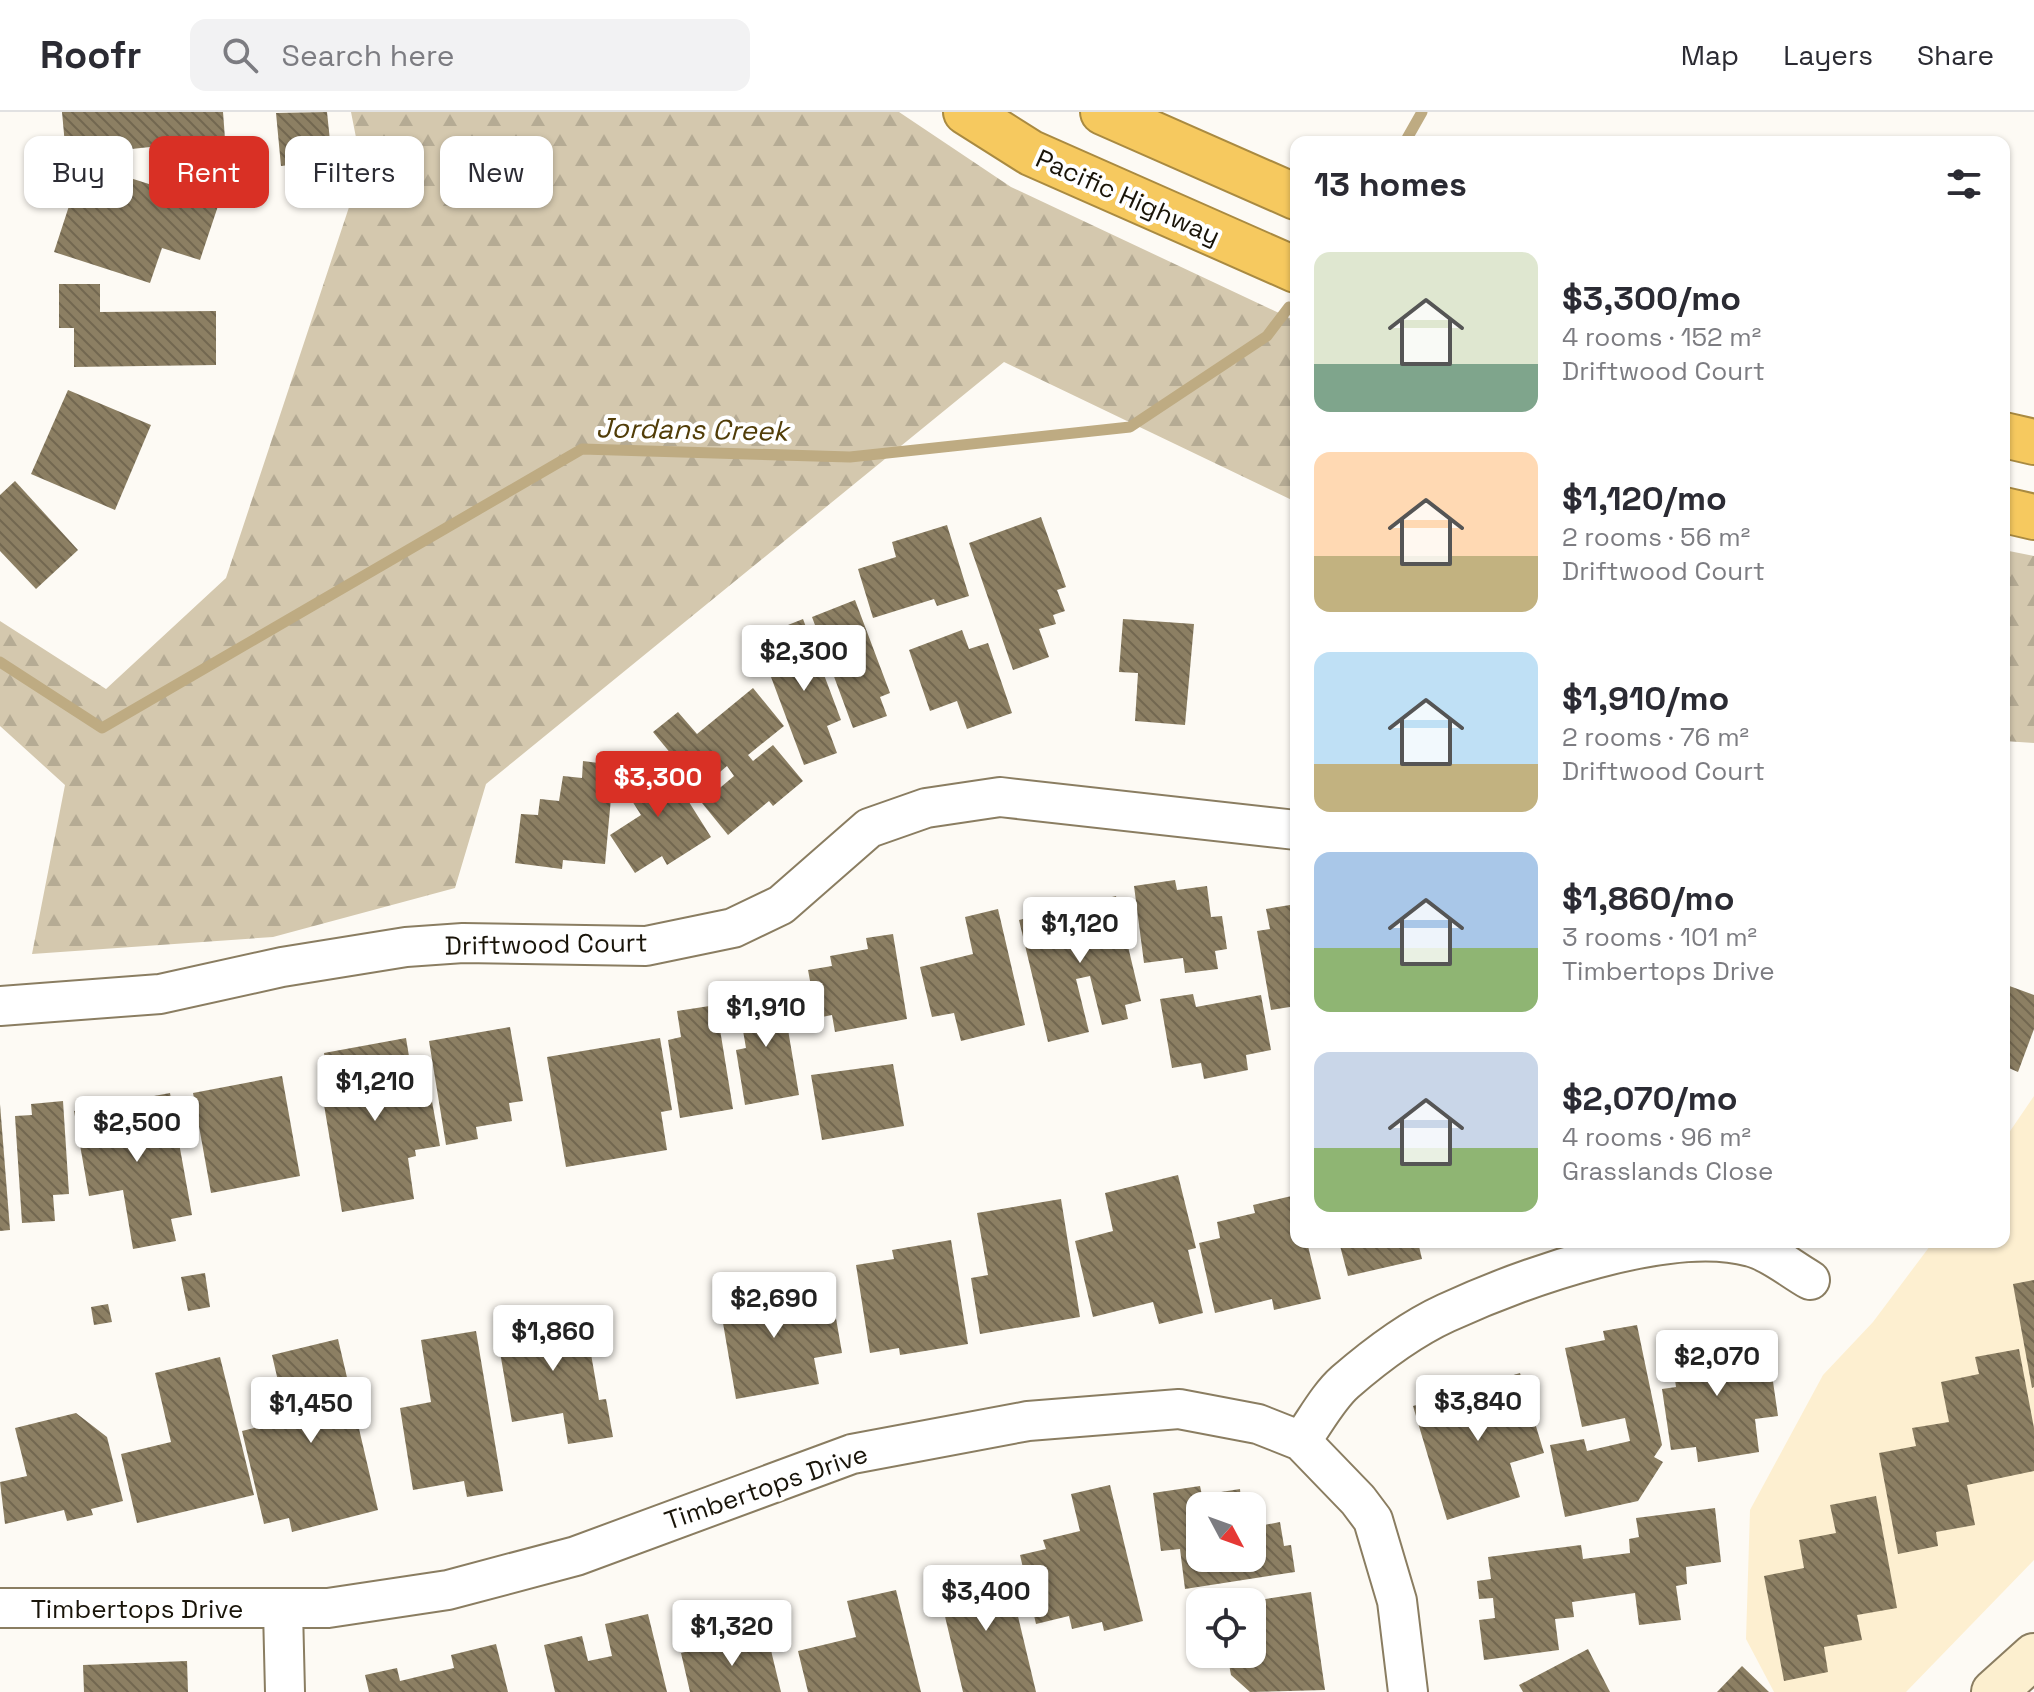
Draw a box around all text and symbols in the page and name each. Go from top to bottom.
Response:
search box [190,19,750,91]
text: Roofr [40,31,142,79]
icon: search [218,33,262,77]
text: Search here [282,36,454,75]
text: Map [1681,37,1739,73]
text: Layers [1783,37,1873,73]
text: Share [1917,37,1994,73]
chip: Buy [24,136,133,208]
chip: Rent [149,136,269,208]
chip: Filters [285,136,424,208]
chip: New [440,136,553,208]
street label: Pacific Highway [1030,141,1226,253]
icon: filters [1942,162,1986,206]
text: 13 homes [1314,163,1467,206]
text: $3,300/mo [1562,277,1741,320]
icon: home [1378,284,1474,380]
text: 4 rooms · 152 m² [1562,320,1761,354]
text: Driftwood Court [1562,354,1765,388]
water label: Jordans Creek [595,409,792,449]
text: $1,120/mo [1562,477,1727,520]
icon: home [1378,484,1474,580]
text: 2 rooms · 56 m² [1562,520,1750,554]
text: Driftwood Court [1562,554,1765,588]
pin: $2,300 [739,625,869,693]
text: $2,300 [760,634,848,668]
text: $1,910/mo [1562,677,1729,720]
icon: home [1378,684,1474,780]
text: 2 rooms · 76 m² [1562,720,1749,754]
pin: $3,300 [593,751,723,819]
text: Driftwood Court [1562,754,1765,788]
text: $3,300 [614,760,702,794]
text: $1,860/mo [1562,877,1734,920]
icon: home [1378,884,1474,980]
pin: $1,120 [1015,897,1145,965]
text: $1,120 [1041,906,1119,940]
text: 3 rooms · 101 m² [1562,920,1757,954]
street label: Driftwood Court [444,925,648,963]
text: Timbertops Drive [1562,954,1775,988]
pin: $1,910 [701,981,831,1049]
text: $1,910 [726,990,806,1024]
pin: $1,210 [310,1055,440,1123]
text: $1,210 [335,1064,415,1098]
text: $2,070/mo [1562,1077,1738,1120]
icon: home [1378,1084,1474,1180]
pin: $2,500 [72,1096,202,1164]
text: $2,500 [93,1105,181,1139]
text: 4 rooms · 96 m² [1562,1120,1751,1154]
text: Grasslands Close [1562,1154,1773,1188]
pin: $2,690 [709,1272,839,1340]
text: $2,690 [730,1281,818,1315]
pin: $1,860 [488,1305,618,1373]
text: $1,860 [511,1314,595,1348]
pin: $2,070 [1652,1330,1782,1398]
text: $2,070 [1674,1339,1760,1373]
pin: $3,840 [1413,1375,1543,1443]
pin: $1,450 [246,1377,376,1445]
text: $3,840 [1434,1384,1522,1418]
text: $1,450 [269,1386,353,1420]
street label: Timbertops Drive [660,1436,872,1538]
north arrow [1186,1492,1266,1572]
map controls [1186,1492,1266,1668]
pin: $3,400 [921,1565,1051,1633]
text: $3,400 [941,1574,1031,1608]
button: locate [1186,1588,1266,1668]
street label: Timbertops Drive [31,1592,243,1626]
pin: $1,320 [667,1600,797,1668]
text: $1,320 [690,1609,774,1643]

